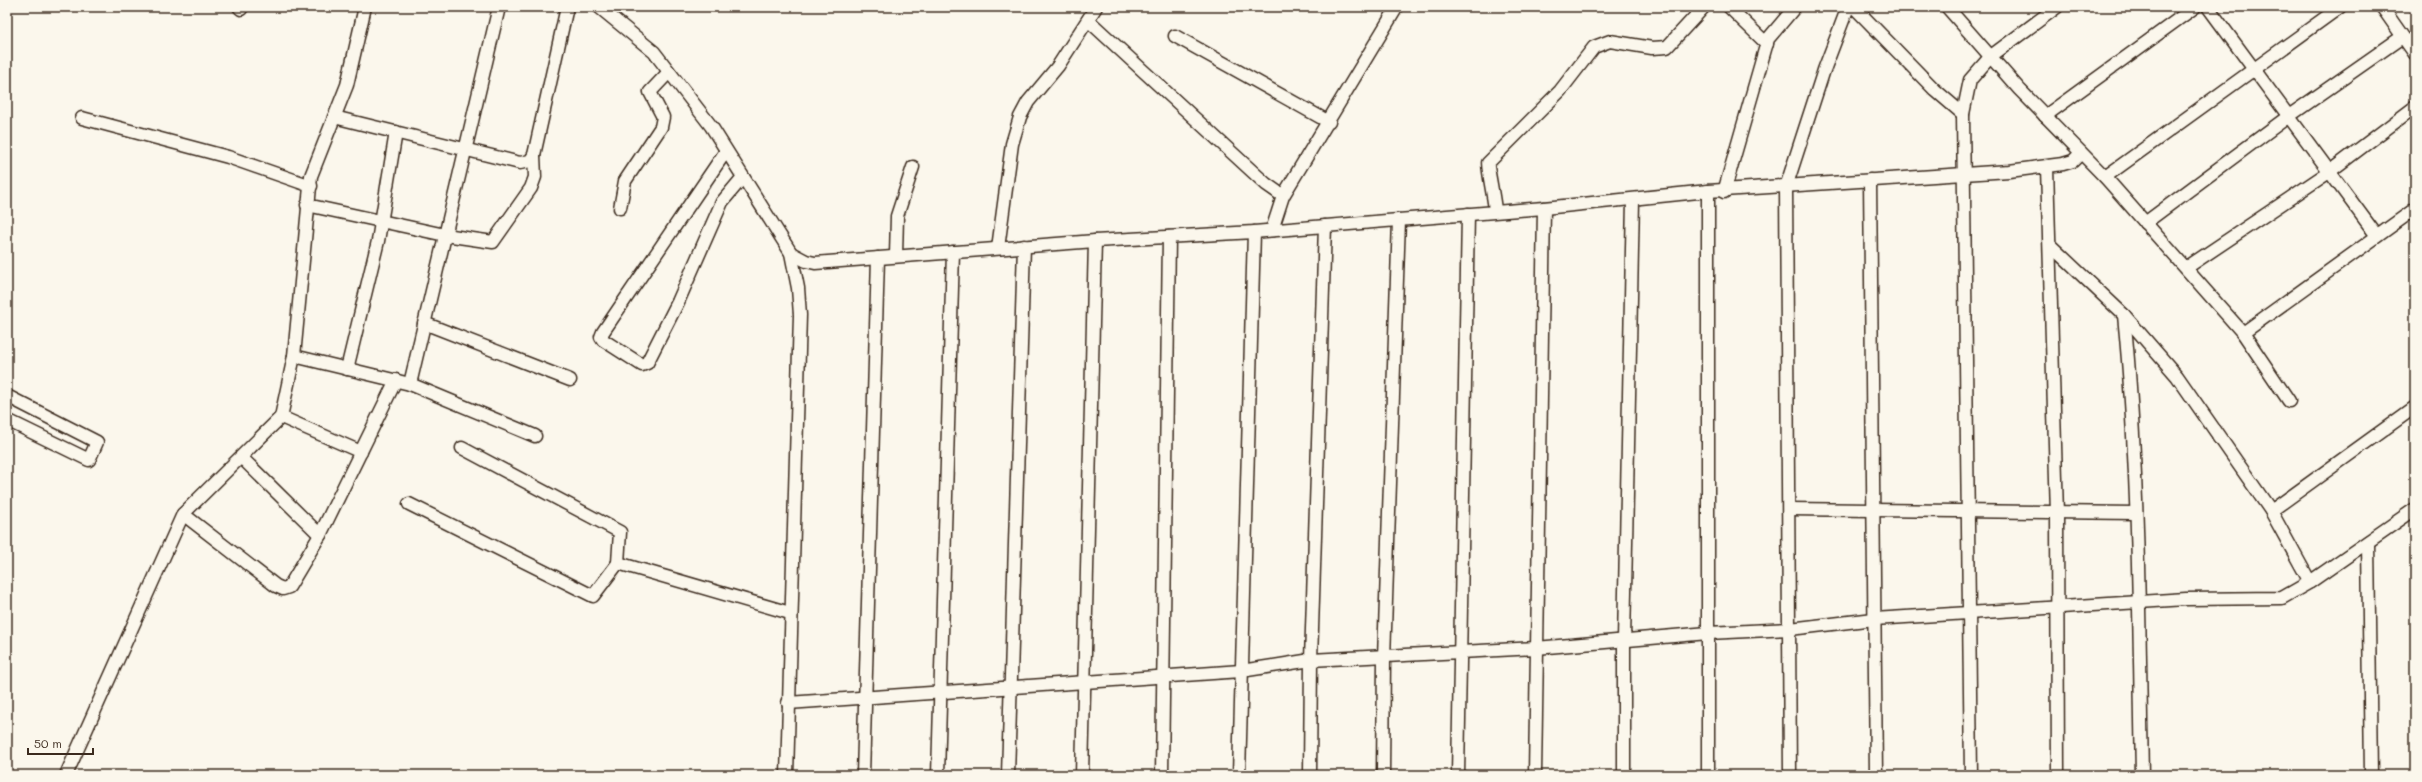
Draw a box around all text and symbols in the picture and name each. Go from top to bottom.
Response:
scale bar [28,730,93,756]
text: 50 m [34,735,62,751]

